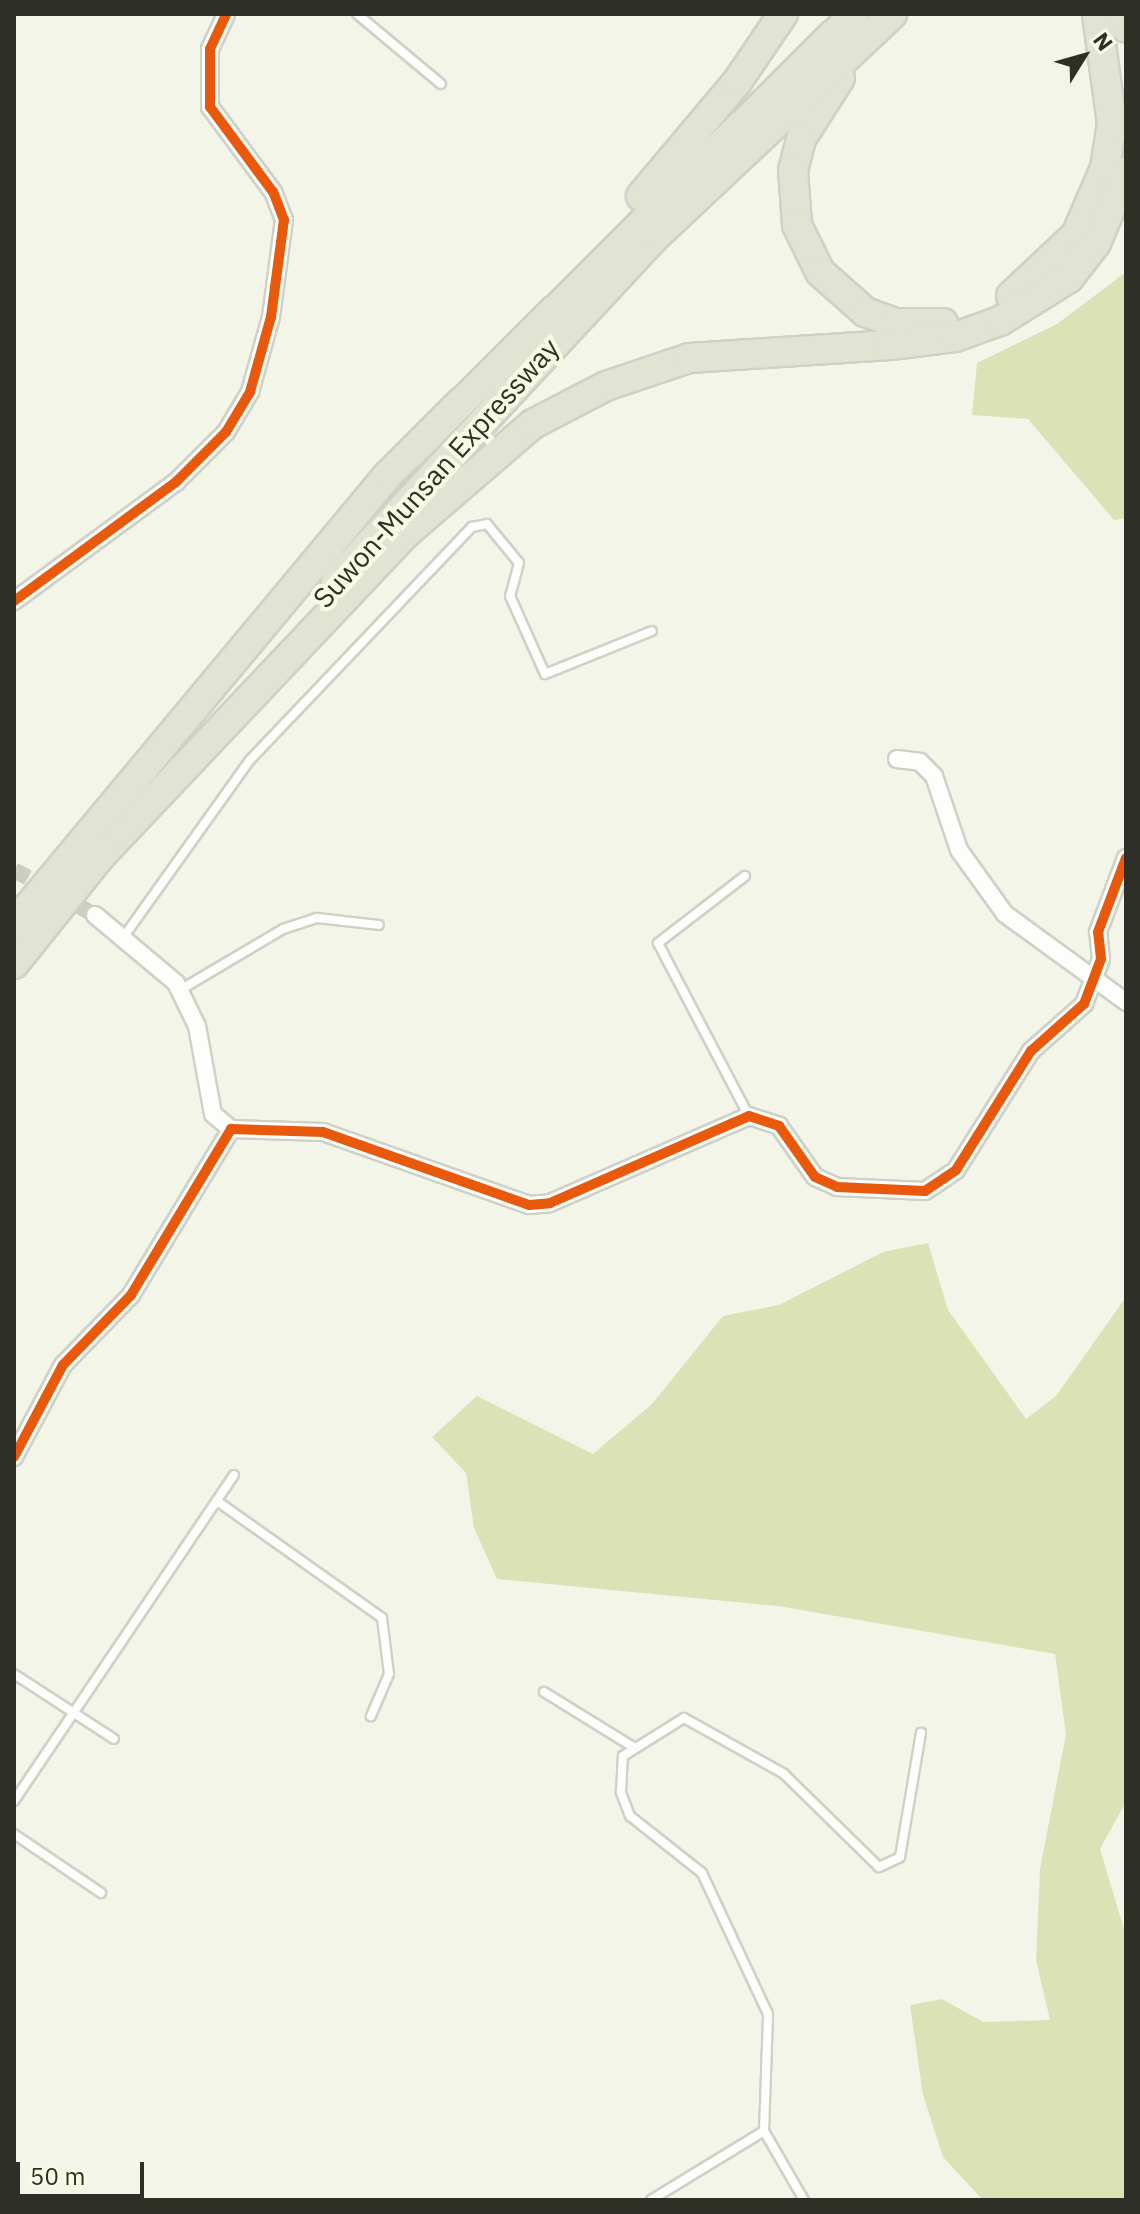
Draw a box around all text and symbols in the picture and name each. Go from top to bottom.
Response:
north arrow [1044,16,1124,96]
text: N [1087,26,1120,56]
street label: Suwon-Munsan Expressway [306,331,566,615]
scale bar [20,2146,148,2196]
text: 50 m [30,2160,85,2192]

